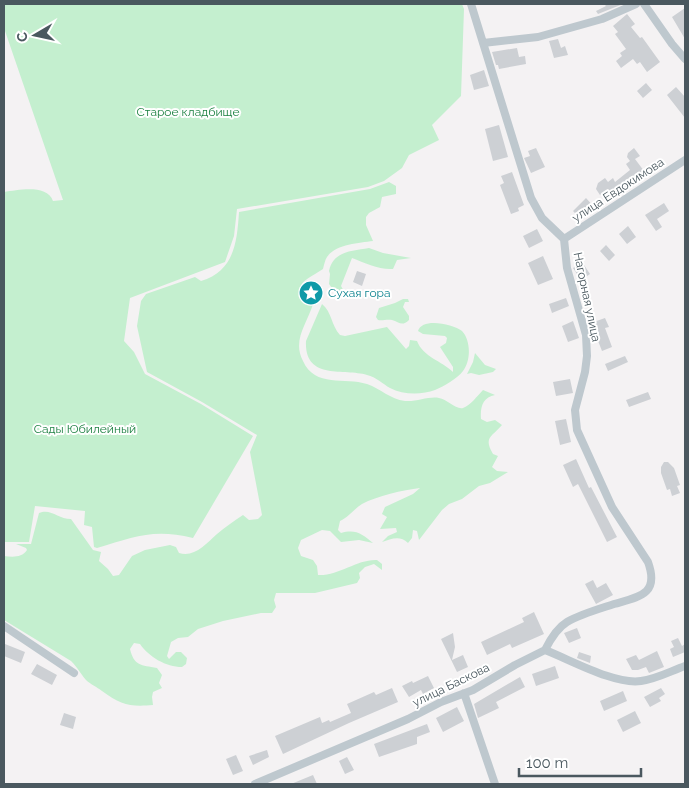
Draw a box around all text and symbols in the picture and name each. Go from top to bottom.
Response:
north arrow [10,10,60,60]
text: С [13,31,31,43]
park label: Старое кладбище [136,105,240,119]
street label: улица Евдокимова [569,155,667,225]
street label: Нагорная улица [571,251,603,343]
place icon: Сухая гора [298,280,324,306]
place label: Сухая гора [328,286,390,300]
park label: Сады Юбилейный [34,422,136,436]
street label: улица Баскова [410,660,492,710]
scale bar [519,746,642,778]
text: 100 m [526,754,568,772]

